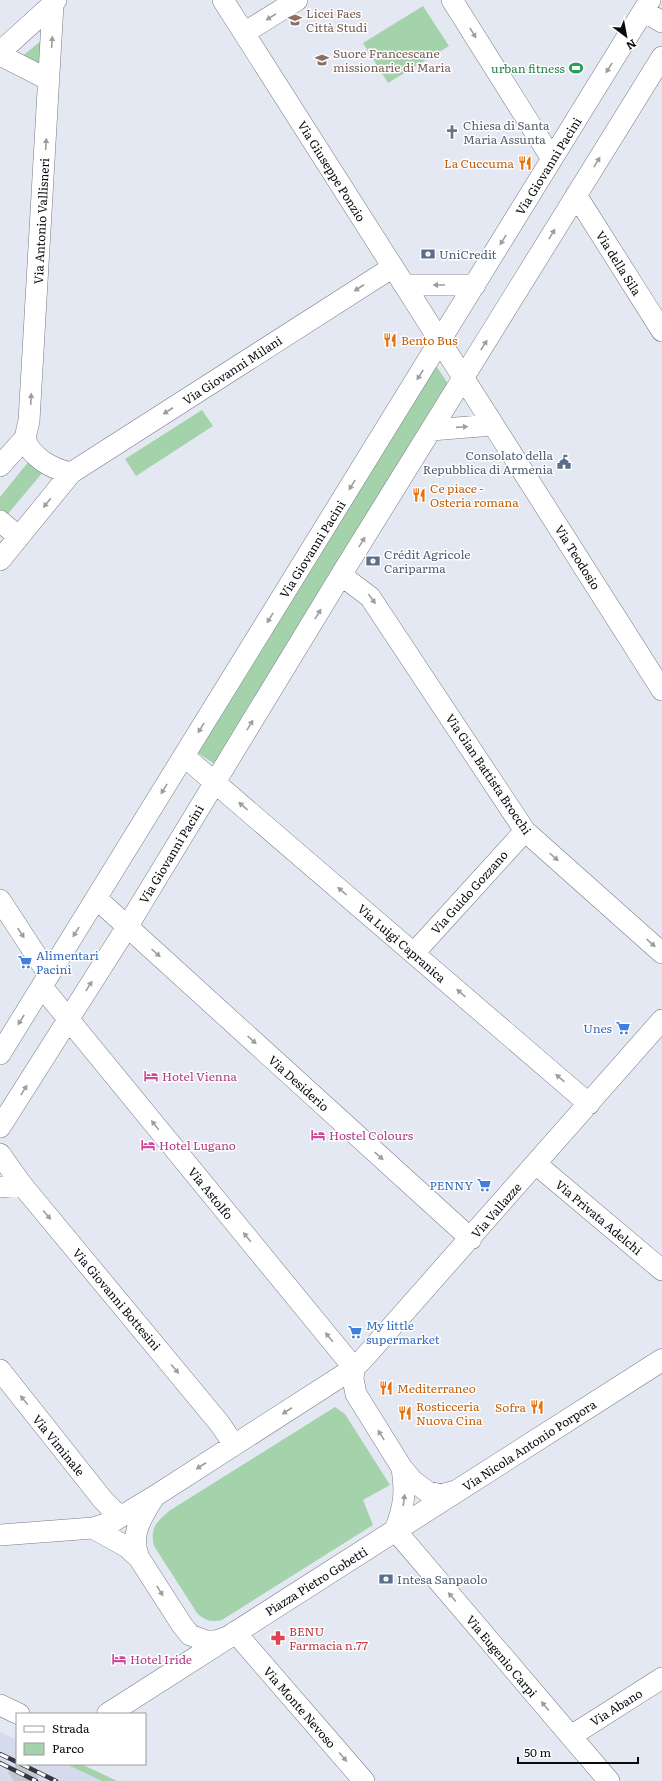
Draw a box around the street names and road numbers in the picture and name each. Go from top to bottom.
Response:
street label: Via Giovanni Pacini [511,114,585,218]
street label: Via Giuseppe Ponzio [294,117,370,225]
street label: Via Antonio Vallisneri [29,157,53,285]
street label: Via della Sila [592,227,646,299]
street label: Via Giovanni Milani [179,331,285,409]
street label: Via Giovanni Pacini [275,497,349,601]
street label: Via Teodosio [551,521,605,593]
street label: Via Gian Battista Brocchi [442,710,536,838]
street label: Via Giovanni Pacini [134,801,208,907]
street label: Via Guido Gozzano [426,846,512,938]
street label: Via Luigi Capranica [354,899,451,987]
street label: Via Desiderio [265,1051,333,1115]
street label: Via Astolfo [184,1163,238,1223]
street label: Via Privata Adelchi [552,1175,646,1259]
street label: Via Vallazze [467,1178,525,1242]
street label: Via Giovanni Bottesini [69,1244,165,1354]
street label: Via Nicola Antonio Porpora [459,1395,600,1495]
street label: Via Viminale [29,1410,89,1480]
street label: Piazza Pietro Gobetti [261,1542,371,1620]
street label: Via Eugenio Carpi [462,1611,542,1701]
street label: Via Monte Nevoso [259,1662,341,1752]
street label: Via Abano [586,1684,646,1730]

